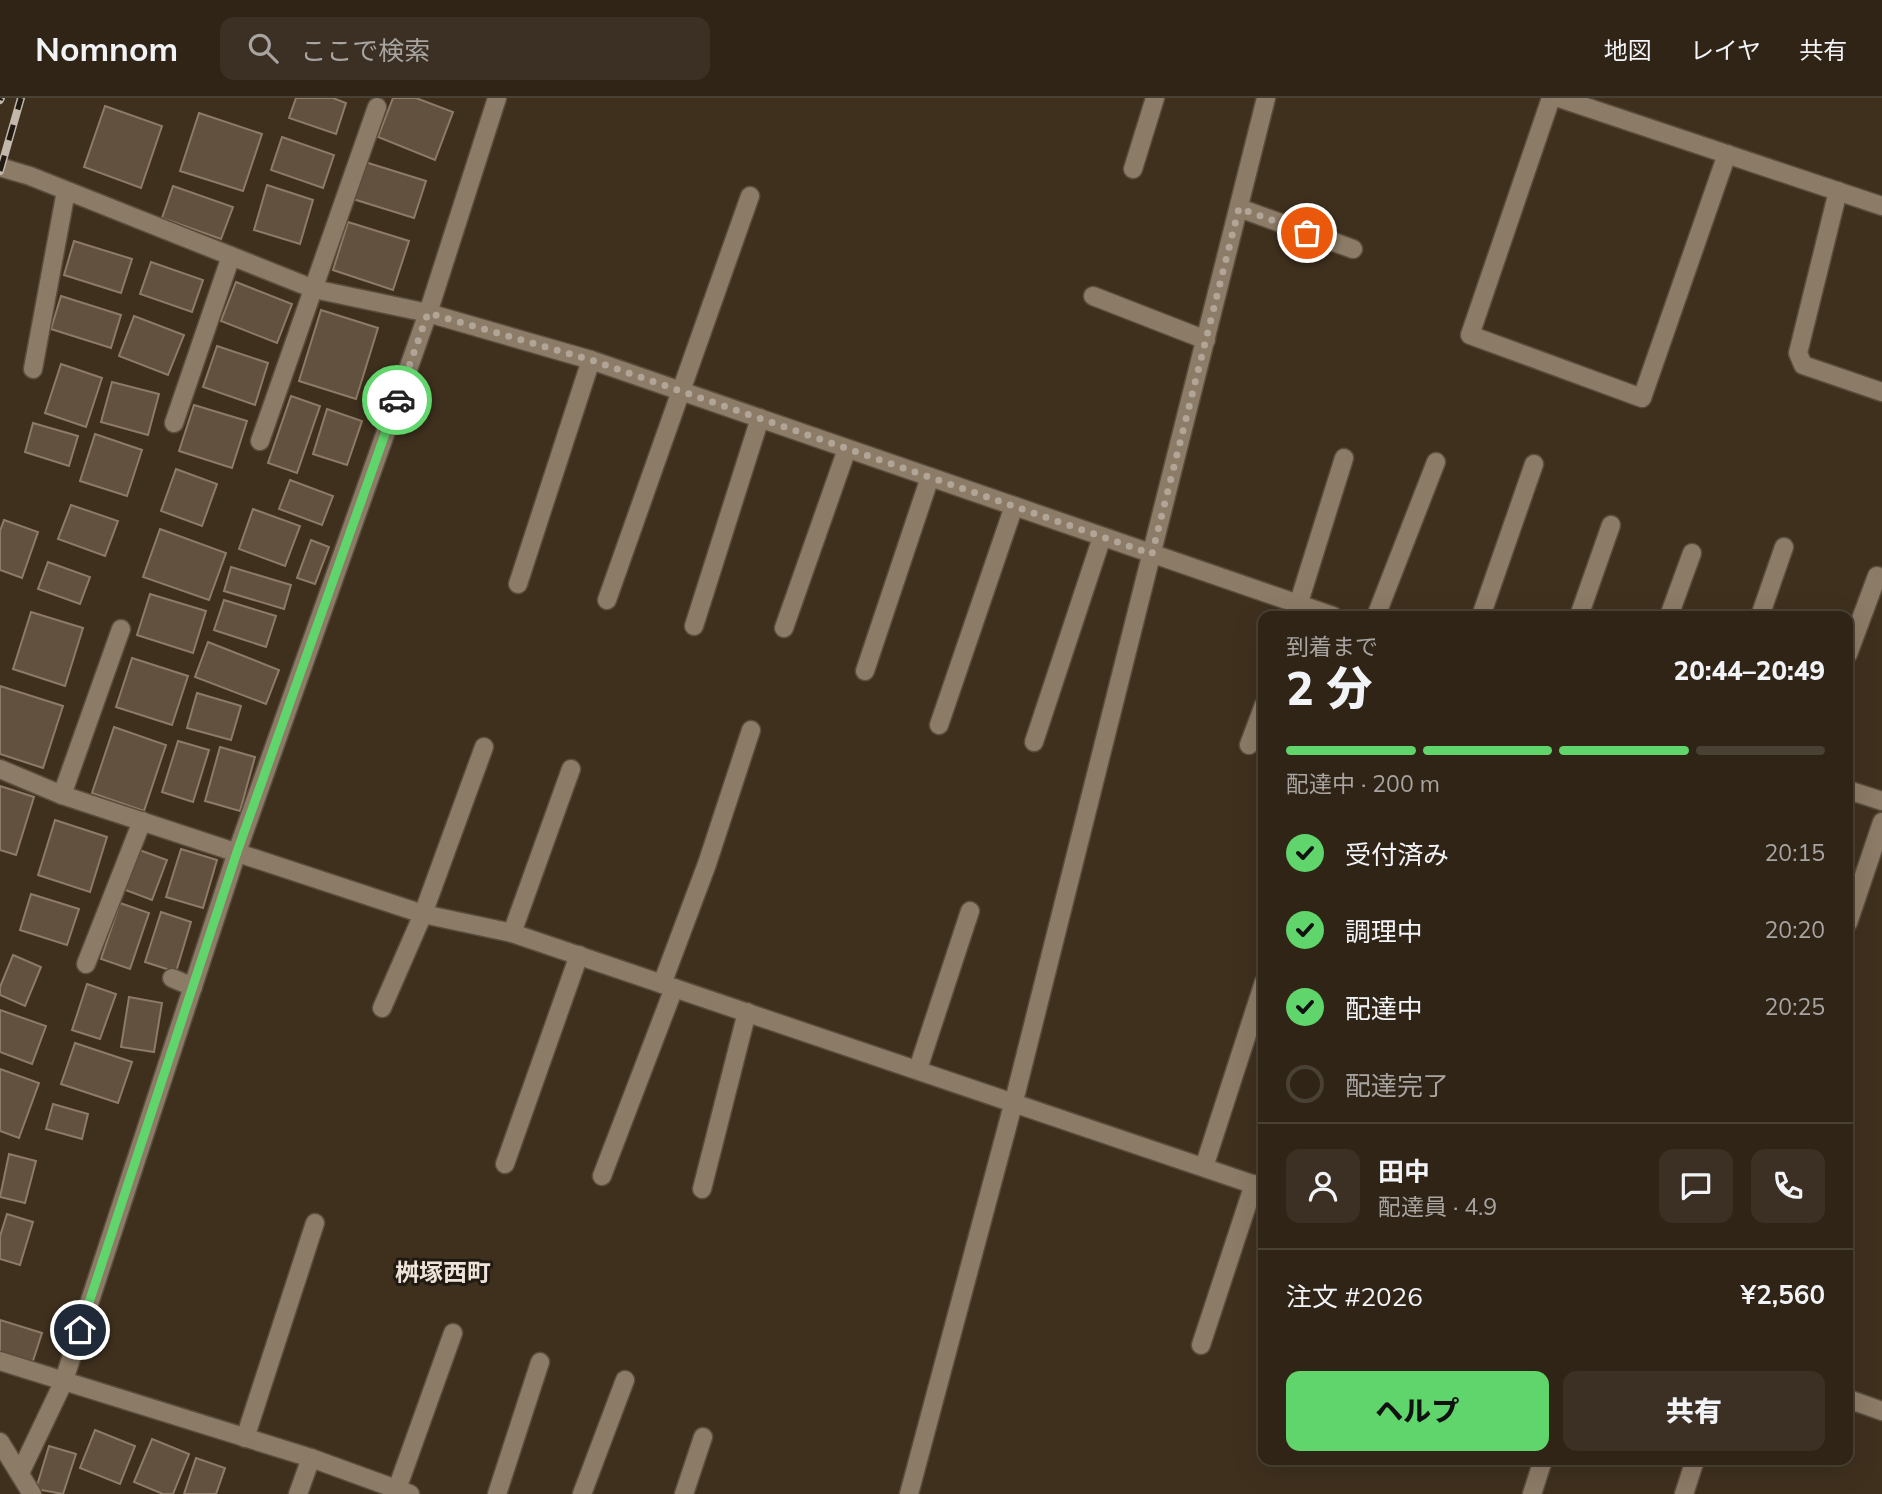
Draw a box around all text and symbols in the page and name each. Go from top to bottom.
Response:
search box [220,17,710,80]
text: Nomnom [35,28,178,69]
icon: search [244,29,282,67]
text: ここで検索 [300,34,430,67]
text: 地図 [1604,35,1652,65]
text: レイヤ [1690,35,1761,65]
text: 共有 [1799,35,1847,65]
pin [1277,203,1337,263]
icon: bag [1288,214,1326,252]
courier [362,365,432,435]
icon: car [378,381,416,419]
text: 到着まで [1286,632,1378,661]
text: 20:44–20:49 [1674,654,1825,687]
text: 2 分 [1286,659,1373,717]
text: 配達中 · 200 m [1286,769,1440,798]
icon: check [1286,834,1324,872]
text: 受付済み [1345,838,1449,871]
text: 20:15 [1765,838,1825,867]
icon: check [1286,911,1324,949]
text: 調理中 [1345,915,1423,948]
text: 20:20 [1765,915,1825,944]
icon: check [1286,988,1324,1026]
text: 配達中 [1345,992,1423,1025]
text: 20:25 [1765,992,1825,1021]
text: 配達完了 [1345,1069,1449,1102]
button: person [1286,1149,1360,1223]
button: chat [1659,1149,1733,1223]
button: phone [1751,1149,1825,1223]
text: 田中 [1378,1155,1430,1188]
text: 配達員 · 4.9 [1378,1192,1497,1221]
district label: 桝塚西町 [395,1257,491,1287]
text: ¥2,560 [1741,1278,1825,1311]
text: 注文 #2026 [1286,1280,1423,1313]
pin [50,1300,110,1360]
icon: home [61,1311,99,1349]
button: ヘルプ [1286,1371,1549,1451]
button: 共有 [1563,1371,1825,1451]

